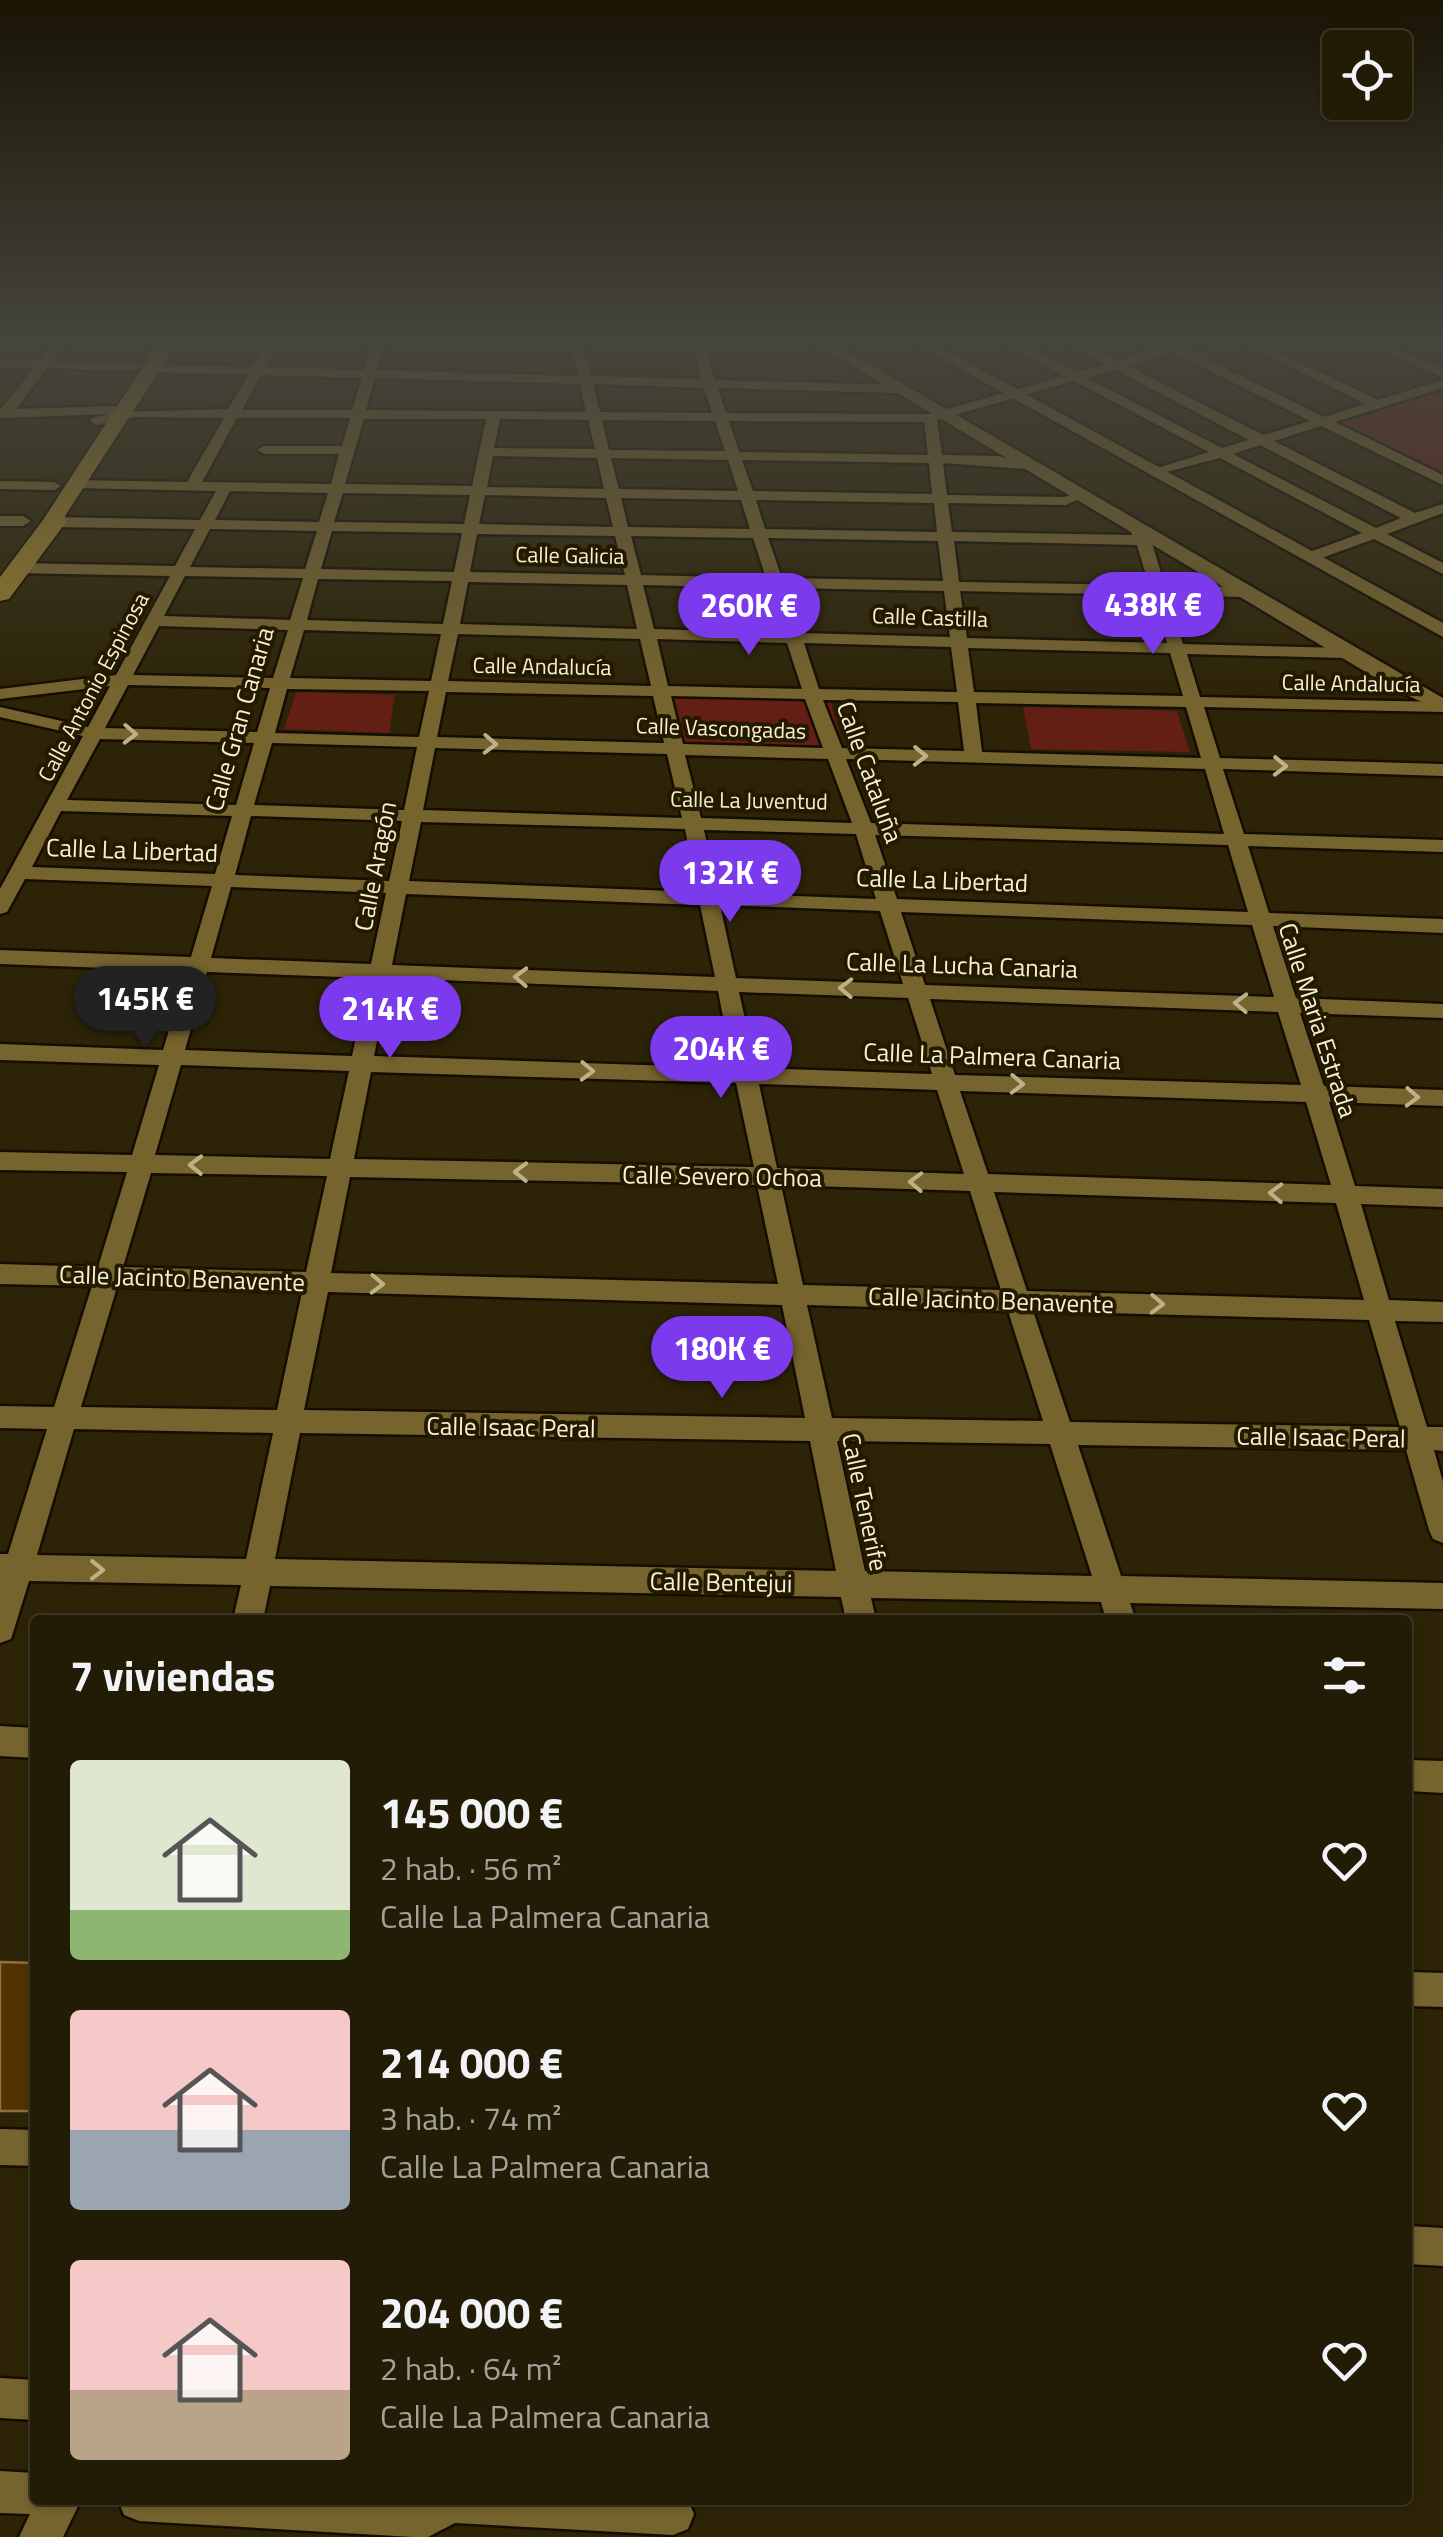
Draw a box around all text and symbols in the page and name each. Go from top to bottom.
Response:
map controls [1322,30,1412,120]
button: locate [1322,30,1412,120]
street label: Calle Galicia [515,537,625,573]
pin: 438K € [1072,572,1234,657]
pin: 260K € [668,573,830,658]
text: 438K € [1104,580,1202,628]
text: 260K € [700,581,798,629]
street label: Calle Antonio Espinosa [29,586,157,788]
street label: Calle Castilla [871,598,989,636]
street label: Calle Gran Canaria [195,622,284,816]
street label: Calle Andalucía [472,648,612,684]
street label: Calle Andalucía [1281,665,1421,701]
street label: Calle Cataluña [827,696,913,849]
street label: Calle Vascongadas [635,708,807,748]
one-way arrow [123,723,139,744]
one-way arrow [482,734,498,755]
one-way arrow [912,746,928,767]
one-way arrow [1272,756,1288,777]
street label: Calle La Juventud [670,782,828,818]
street label: Calle Aragón [344,798,406,934]
street label: Calle La Libertad [45,828,219,872]
pin: 132K € [649,840,811,925]
text: 132K € [681,848,779,896]
street label: Calle La Libertad [855,858,1029,902]
street label: Calle Maria Estrada [1269,918,1368,1123]
street label: Calle La Lucha Canaria [845,942,1079,988]
pin: 145K € [64,966,226,1051]
one-way arrow [513,966,529,987]
text: 145K € [96,974,194,1022]
pin: 214K € [309,976,471,1061]
one-way arrow [837,977,853,998]
text: 214K € [341,984,439,1032]
one-way arrow [1232,993,1248,1014]
pin: 204K € [640,1016,802,1101]
text: 204K € [672,1024,770,1072]
street label: Calle La Palmera Canaria [863,1033,1122,1080]
one-way arrow [580,1060,596,1081]
one-way arrow [1009,1074,1025,1095]
one-way arrow [1404,1086,1420,1107]
one-way arrow [187,1155,203,1176]
street label: Calle Severo Ochoa [622,1155,823,1197]
one-way arrow [512,1161,528,1182]
one-way arrow [907,1171,923,1192]
one-way arrow [1267,1183,1283,1204]
street label: Calle Jacinto Benavente [59,1255,305,1301]
one-way arrow [370,1273,386,1294]
street label: Calle Jacinto Benavente [868,1277,1114,1323]
one-way arrow [1150,1294,1166,1315]
pin: 180K € [641,1316,803,1401]
text: 180K € [673,1324,771,1372]
street label: Calle Isaac Peral [426,1407,596,1447]
street label: Calle Isaac Peral [1236,1417,1406,1457]
street label: Calle Tenerife [832,1430,898,1574]
one-way arrow [90,1559,106,1580]
street label: Calle Bentejui [649,1562,793,1602]
text: 7 viviendas [70,1643,275,1707]
icon: filters [1317,1648,1372,1703]
text: 145 000 € [380,1780,563,1844]
icon: home [150,1800,270,1920]
icon: heart [1317,1833,1372,1888]
text: 2 hab. · 56 m² [380,1844,562,1892]
text: Calle La Palmera Canaria [380,1892,710,1940]
text: 214 000 € [380,2030,563,2094]
icon: home [150,2050,270,2170]
icon: heart [1317,2083,1372,2138]
text: 3 hab. · 74 m² [380,2094,562,2142]
text: Calle La Palmera Canaria [380,2142,710,2190]
text: 204 000 € [380,2280,563,2344]
icon: home [150,2300,270,2420]
icon: heart [1317,2333,1372,2388]
text: 2 hab. · 64 m² [380,2344,562,2392]
text: Calle La Palmera Canaria [380,2392,710,2440]

